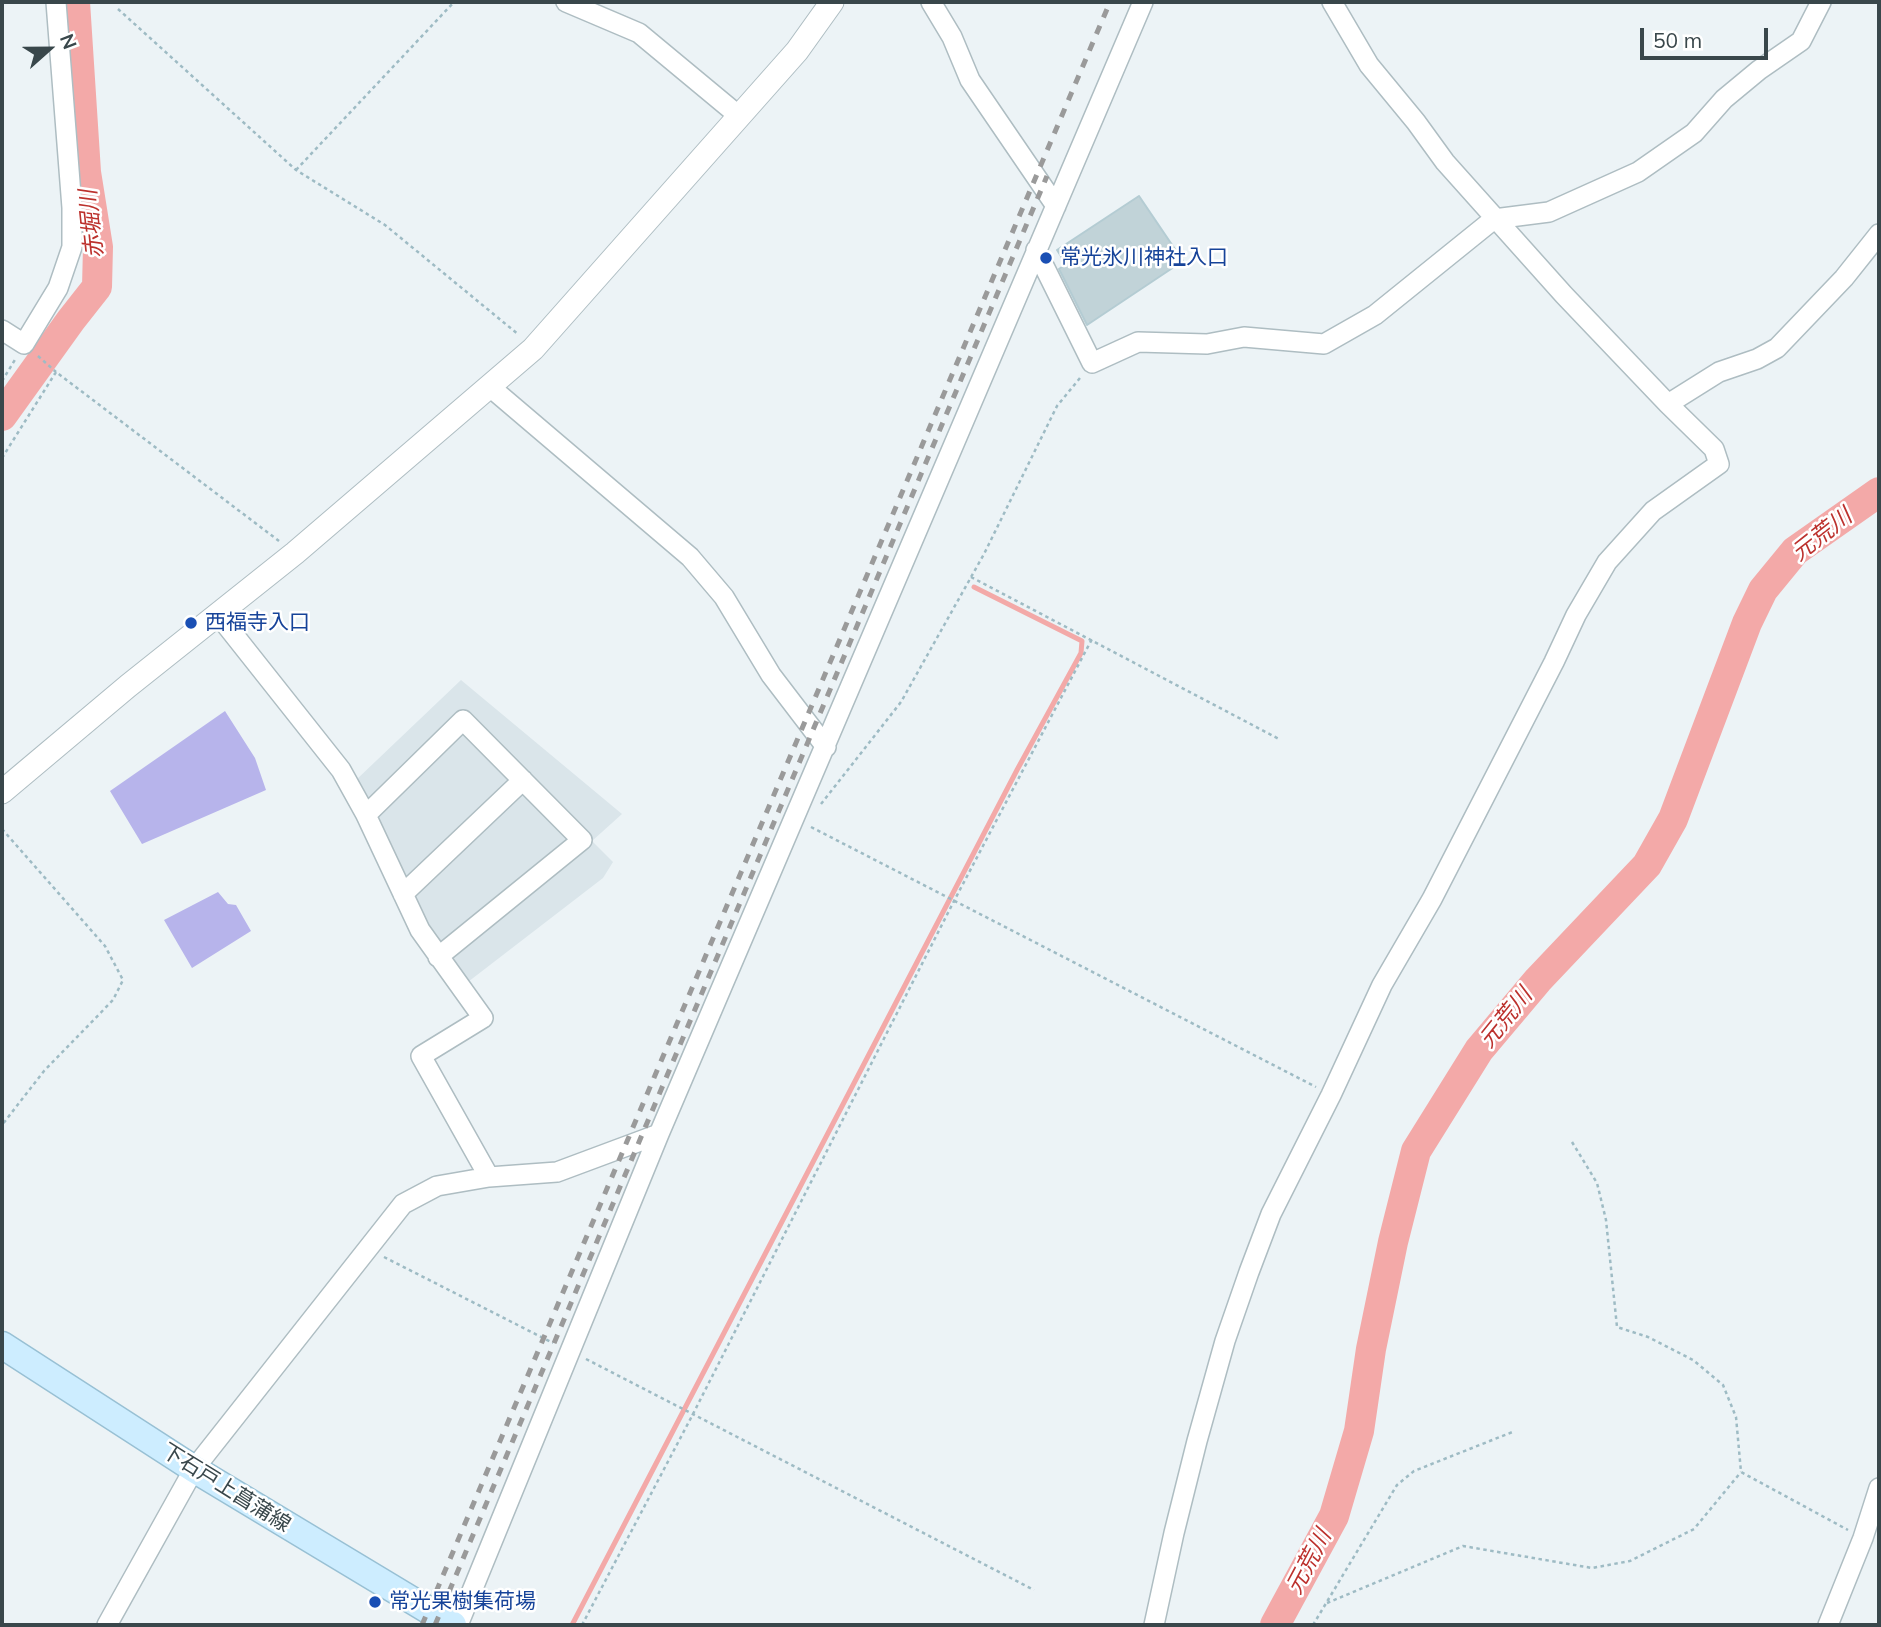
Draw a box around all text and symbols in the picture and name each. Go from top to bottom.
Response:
north arrow [14,14,84,84]
scale bar [1643,14,1771,58]
text: 50 m [1653,27,1702,53]
text: N [55,30,82,52]
water label: 赤堀川 [75,188,109,260]
place label: 常光氷川神社入口 [1060,245,1228,271]
marker: 常光氷川神社入口 [1038,250,1054,266]
water label: 元荒川 [1786,503,1858,567]
place label: 西福寺入口 [205,610,310,636]
marker: 西福寺入口 [183,615,199,631]
water label: 元荒川 [1474,983,1538,1053]
street label: 下石戸上菖蒲線 [157,1438,295,1538]
water label: 元荒川 [1281,1525,1337,1599]
place label: 常光果樹集荷場 [389,1589,536,1615]
marker: 常光果樹集荷場 [367,1594,383,1610]

